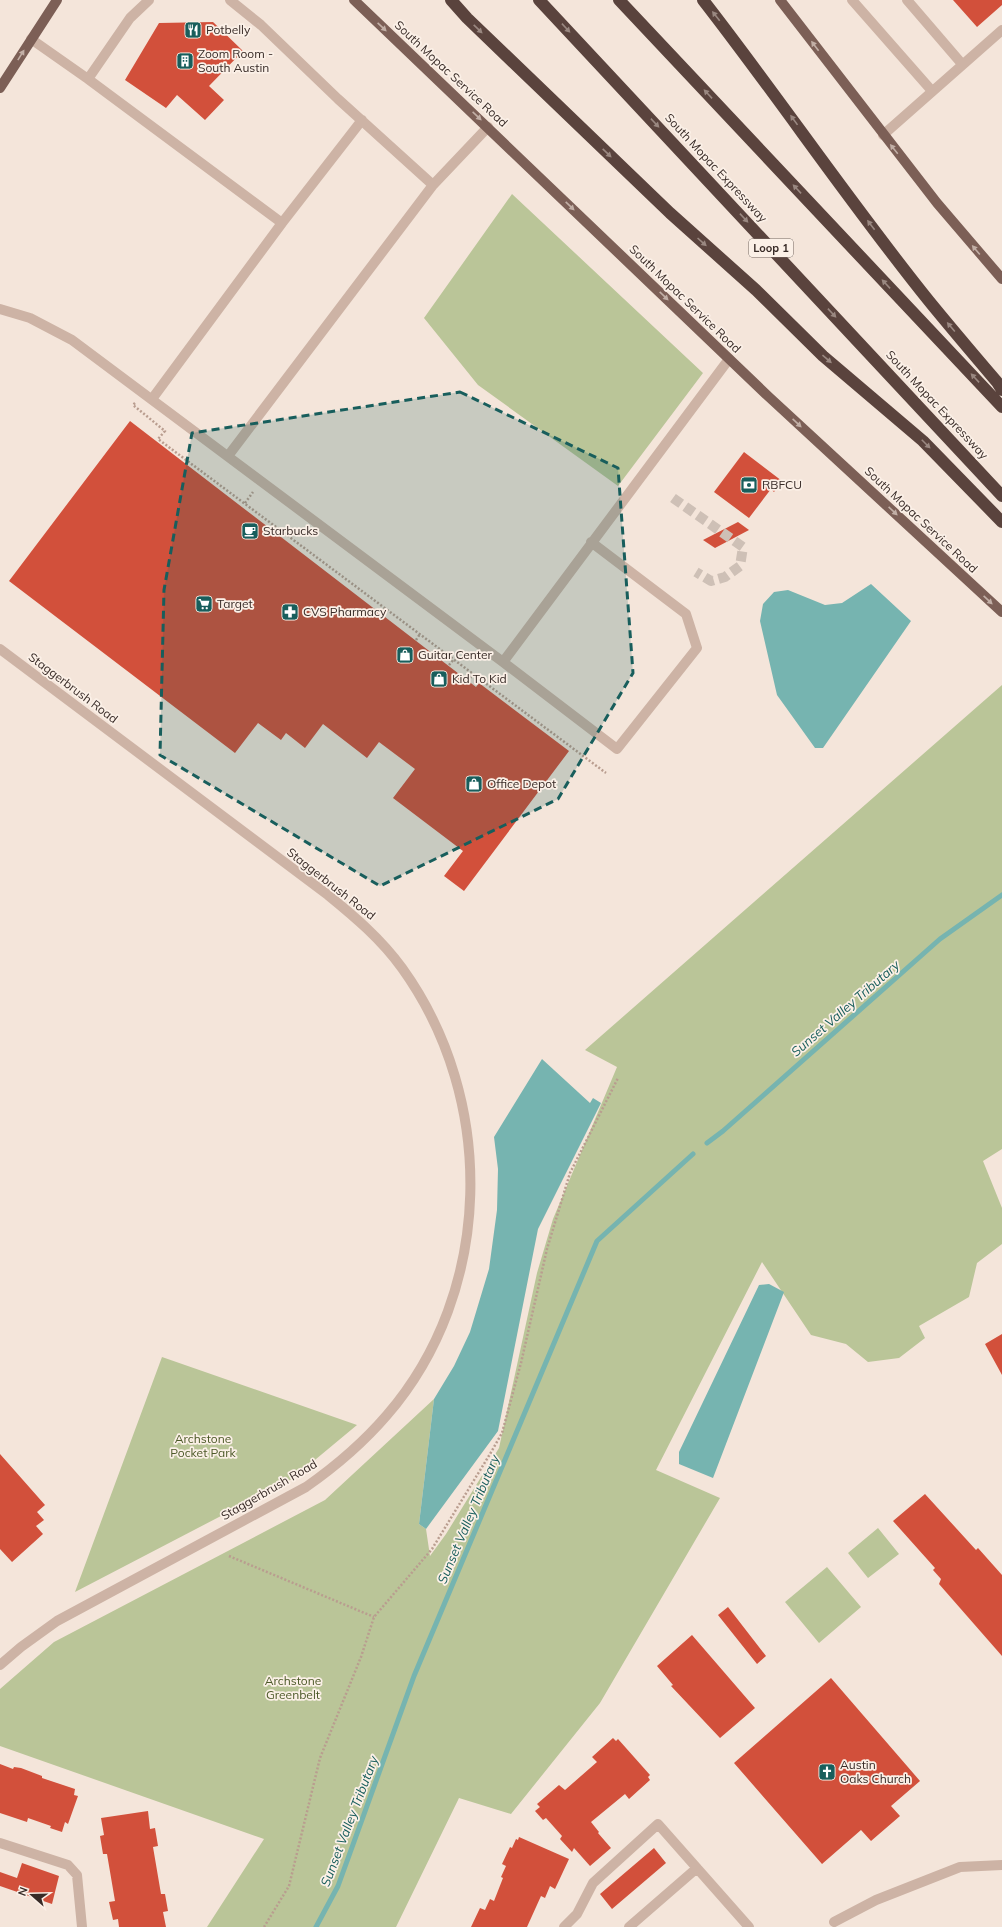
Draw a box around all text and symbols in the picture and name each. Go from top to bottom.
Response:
one-way arrow [711,11,720,22]
street label: South Mopac Service Road [392,17,511,130]
restaurant icon: Potbelly [183,20,203,40]
place label: Potbelly [206,22,251,37]
one-way arrow [377,22,387,32]
one-way arrow [473,24,483,34]
one-way arrow [561,24,570,33]
one-way arrow [811,40,819,51]
place label: Zoom Room - South Austin [198,46,273,75]
one-way arrow [17,49,24,61]
building icon: Zoom Room - South Austin [175,51,195,71]
one-way arrow [703,89,713,99]
street label: South Mopac Expressway [662,110,771,226]
one-way arrow [472,111,481,120]
one-way arrow [790,115,798,126]
one-way arrow [650,119,659,128]
one-way arrow [889,144,898,155]
one-way arrow [602,148,612,158]
one-way arrow [792,184,802,194]
one-way arrow [565,201,575,211]
one-way arrow [739,213,748,223]
one-way arrow [866,220,875,231]
one-way arrow [697,237,707,246]
road number: Loop 1 [749,239,793,257]
street label: South Mopac Service Road [627,241,744,356]
one-way arrow [972,245,981,254]
one-way arrow [882,279,891,288]
one-way arrow [659,291,669,301]
one-way arrow [828,308,837,318]
one-way arrow [947,322,956,333]
street label: South Mopac Expressway [883,347,992,463]
one-way arrow [823,354,832,363]
one-way arrow [970,373,980,383]
one-way arrow [792,418,802,428]
one-way arrow [921,439,931,449]
street label: South Mopac Service Road [862,463,981,576]
bank icon: RBFCU [739,475,759,495]
place label: RBFCU [762,477,802,492]
one-way arrow [888,507,898,516]
cafe icon: Starbucks [240,521,260,541]
place label: Starbucks [263,523,318,538]
supermarket icon: Target [194,594,214,614]
one-way arrow [983,595,993,604]
place label: Target [217,596,253,611]
pharmacy icon: CVS Pharmacy [280,602,300,622]
place label: CVS Pharmacy [303,604,387,619]
shop icon: Guitar Center [395,645,415,665]
place label: Guitar Center [418,647,492,662]
street label: Staggerbrush Road [26,649,121,726]
shop icon: Kid To Kid [429,669,449,689]
place label: Kid To Kid [452,671,507,686]
shop icon: Office Depot [464,774,484,794]
place label: Office Depot [487,776,556,791]
street label: Staggerbrush Road [284,844,379,923]
water label: Sunset Valley Tributary [787,956,903,1060]
park label: Archstone Pocket Park [170,1431,237,1460]
water label: Sunset Valley Tributary [434,1451,503,1586]
street label: Staggerbrush Road [218,1456,319,1523]
park label: Archstone Greenbelt [265,1673,321,1702]
water label: Sunset Valley Tributary [317,1752,382,1889]
place label: Austin Oaks Church [840,1757,911,1786]
church icon: Austin Oaks Church [817,1762,837,1782]
north arrow [12,1875,52,1915]
text: N [15,1885,31,1898]

